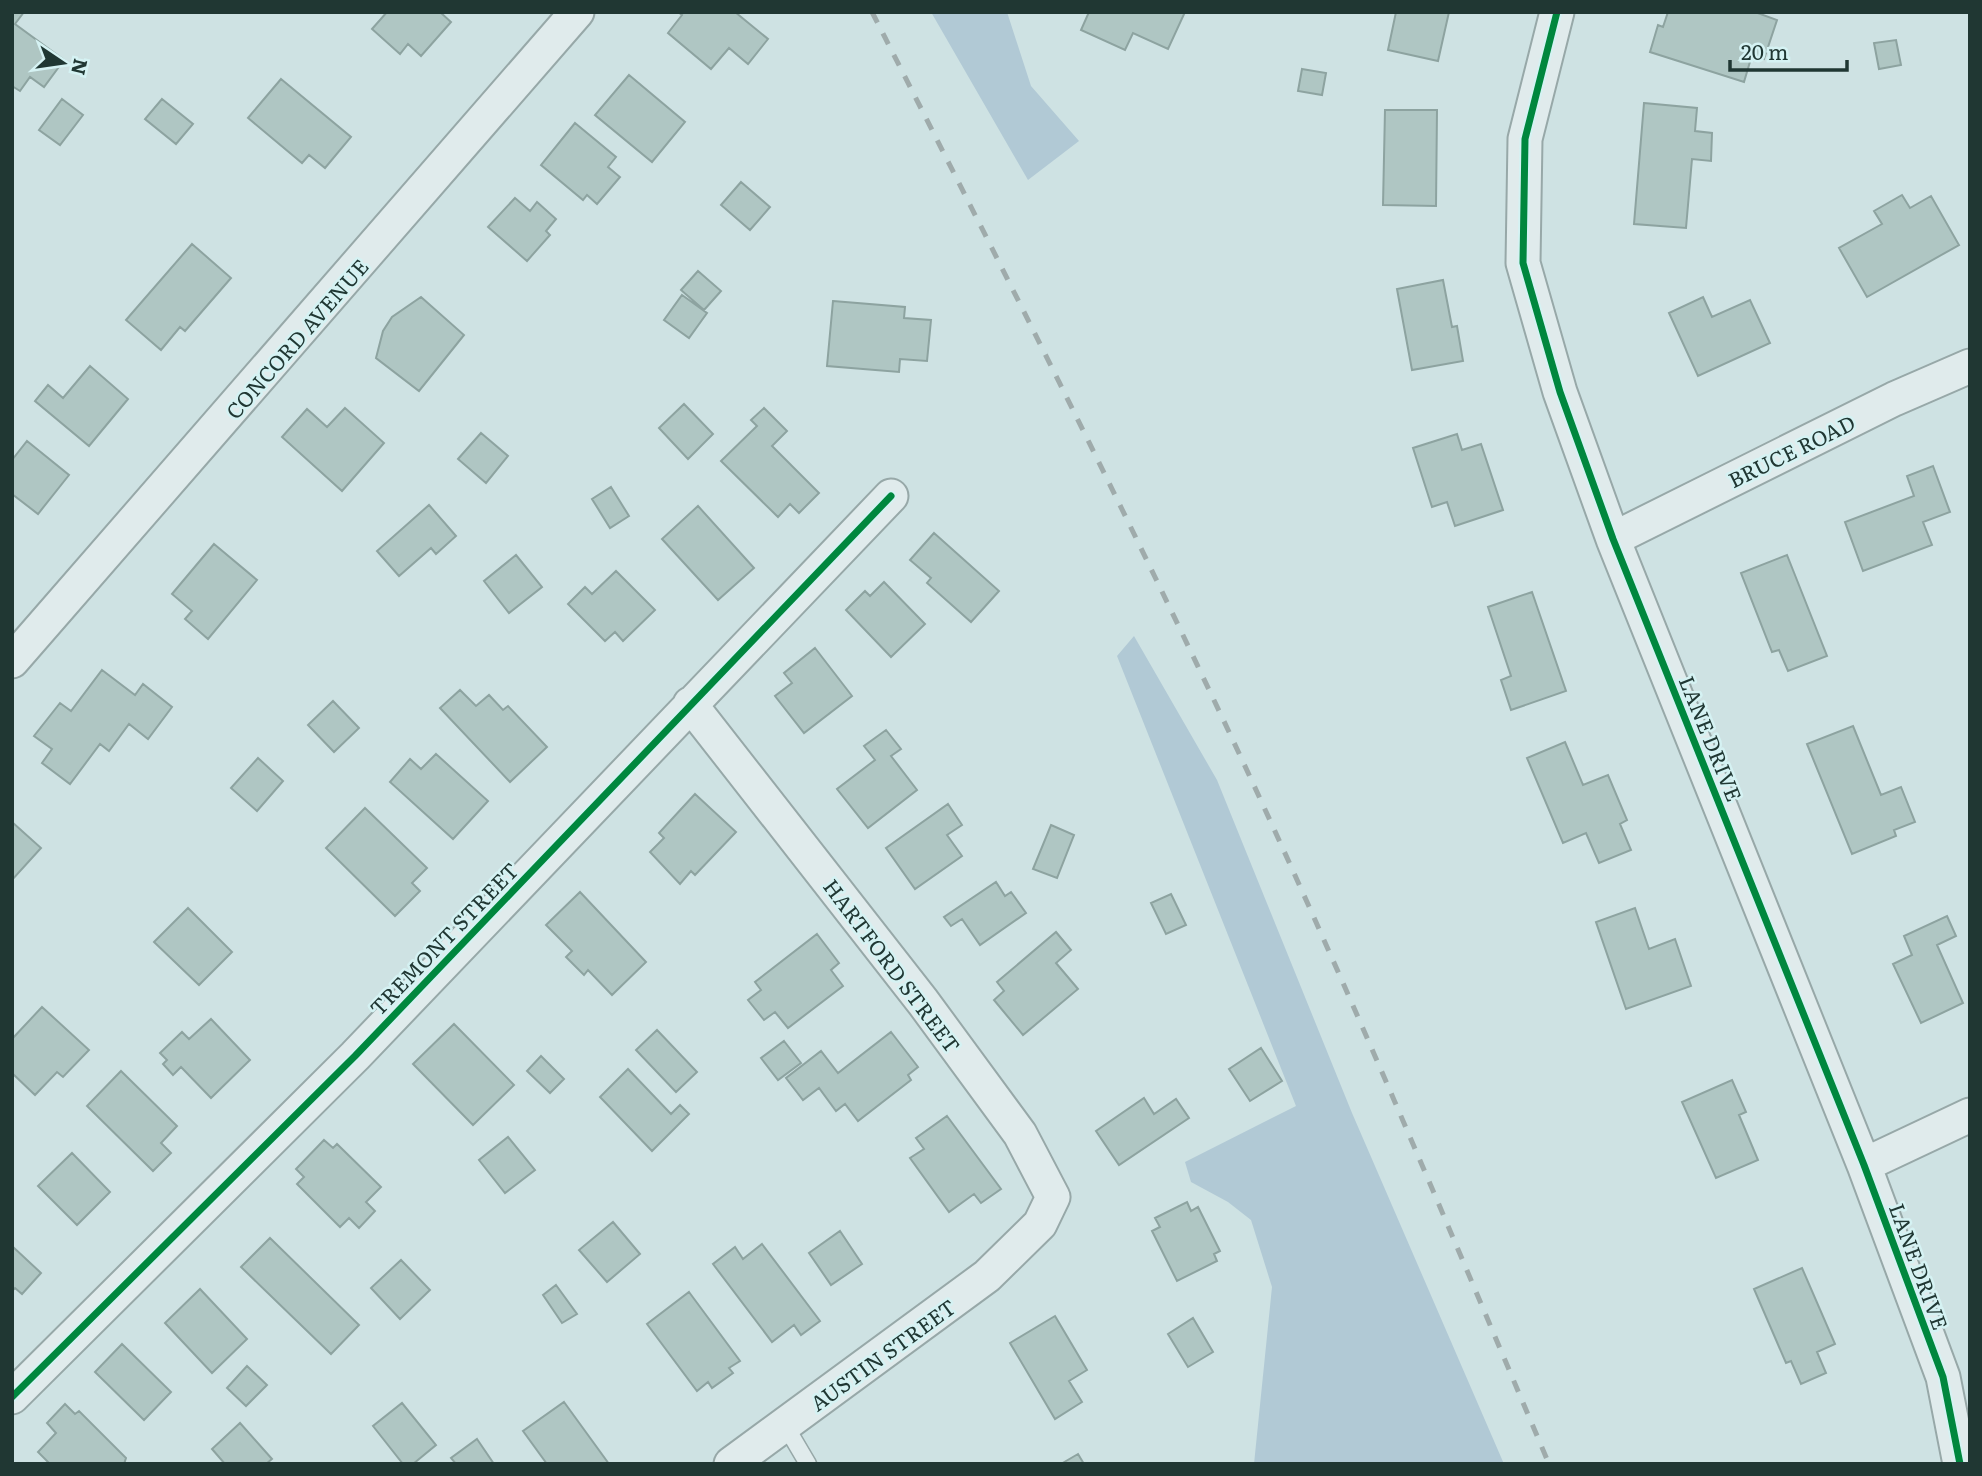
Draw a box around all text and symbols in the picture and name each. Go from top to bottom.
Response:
north arrow [28,28,98,98]
scale bar [1730,28,1847,72]
text: 20 m [1741,35,1788,66]
text: N [65,56,96,78]
street label: CONCORD AVENUE [218,251,374,425]
street label: BRUCE ROAD [1722,406,1860,494]
street label: LANE DRIVE [1673,671,1751,805]
street label: TREMONT STREET [362,854,524,1022]
street label: HARTFORD STREET [817,872,969,1058]
street label: LANE DRIVE [1883,1198,1957,1334]
street label: AUSTIN STREET [803,1291,961,1417]

